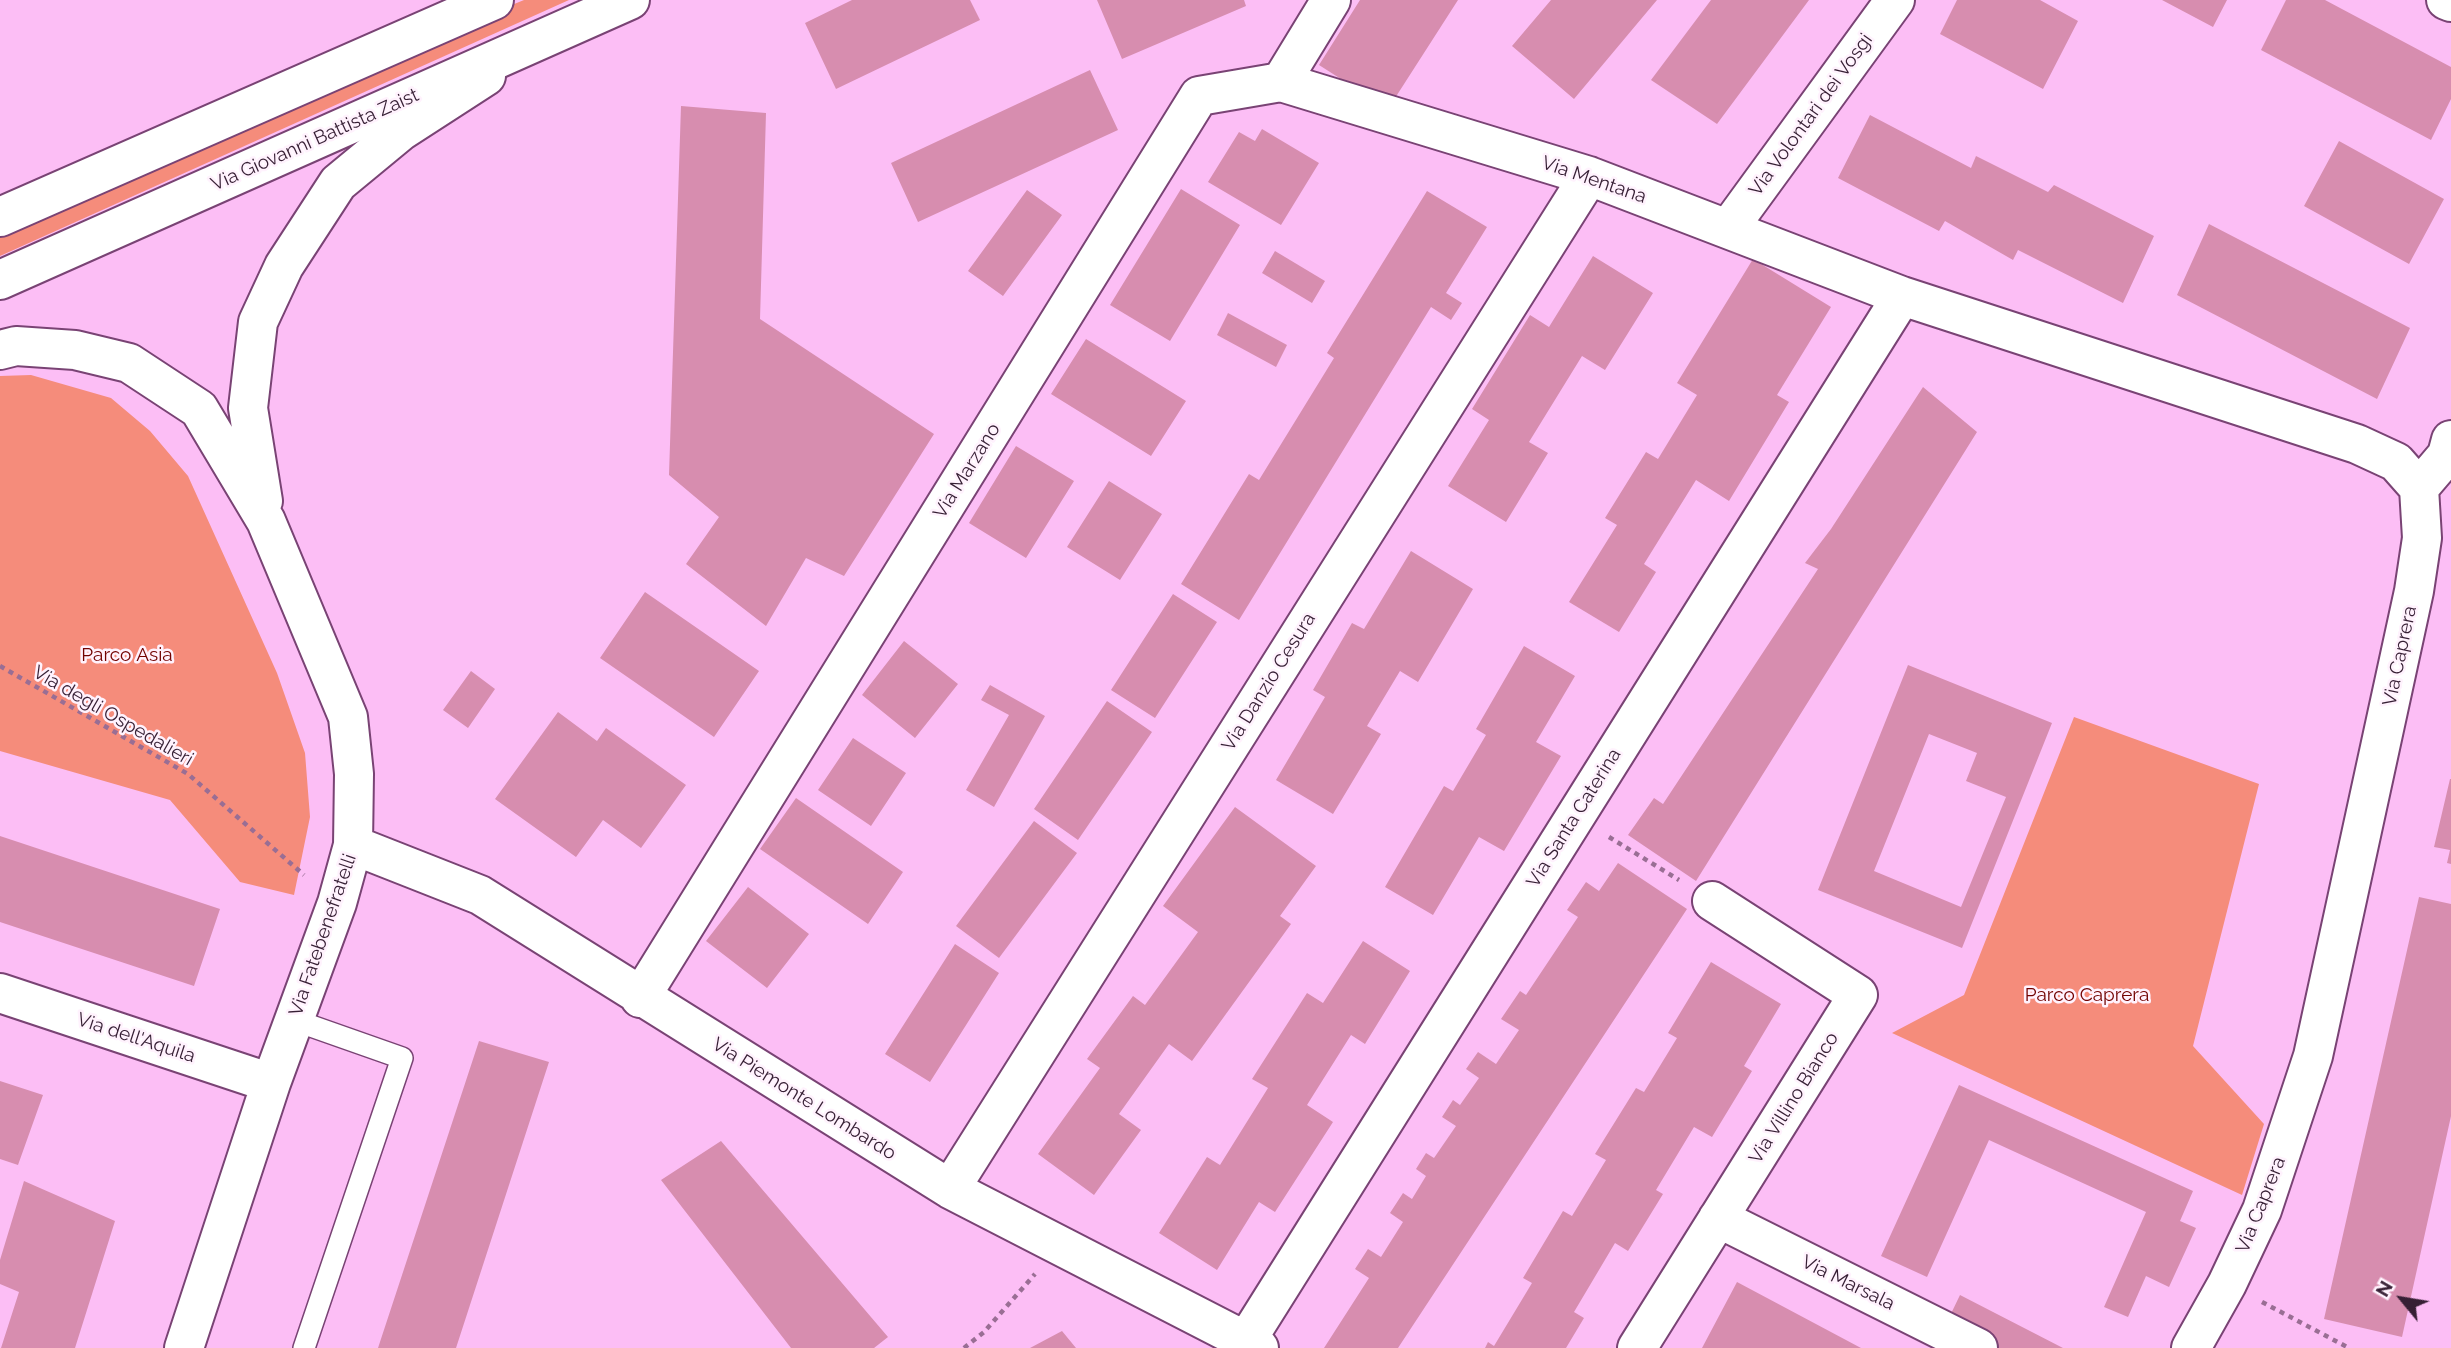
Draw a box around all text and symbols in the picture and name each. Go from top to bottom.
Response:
street label: Via Volontari dei Vosgi [1744,29,1878,201]
street label: Via Giovanni Battista Zaist [208,84,422,196]
street label: Via Mentana [1539,151,1649,209]
street label: Via Marzano [929,419,1005,523]
street label: Via Caprera [2378,604,2422,708]
street label: Via Danzio Cesura [1217,609,1321,755]
park label: Parco Asia [81,644,173,666]
street label: Via degli Ospedalieri [29,661,197,771]
street label: Via Santa Caterina [1522,744,1626,892]
street label: Via Fatebenefratelli [285,851,361,1019]
park label: Parco Caprera [2025,984,2149,1006]
street label: Via dell'Aquila [74,1008,198,1068]
street label: Via Villino Bianco [1744,1028,1844,1168]
street label: Via Piemonte Lombardo [708,1033,900,1165]
street label: Via Caprera [2231,1154,2291,1256]
street label: Via Marsala [1798,1251,1898,1315]
north arrow [2367,1264,2437,1334]
text: N [2371,1277,2397,1300]

